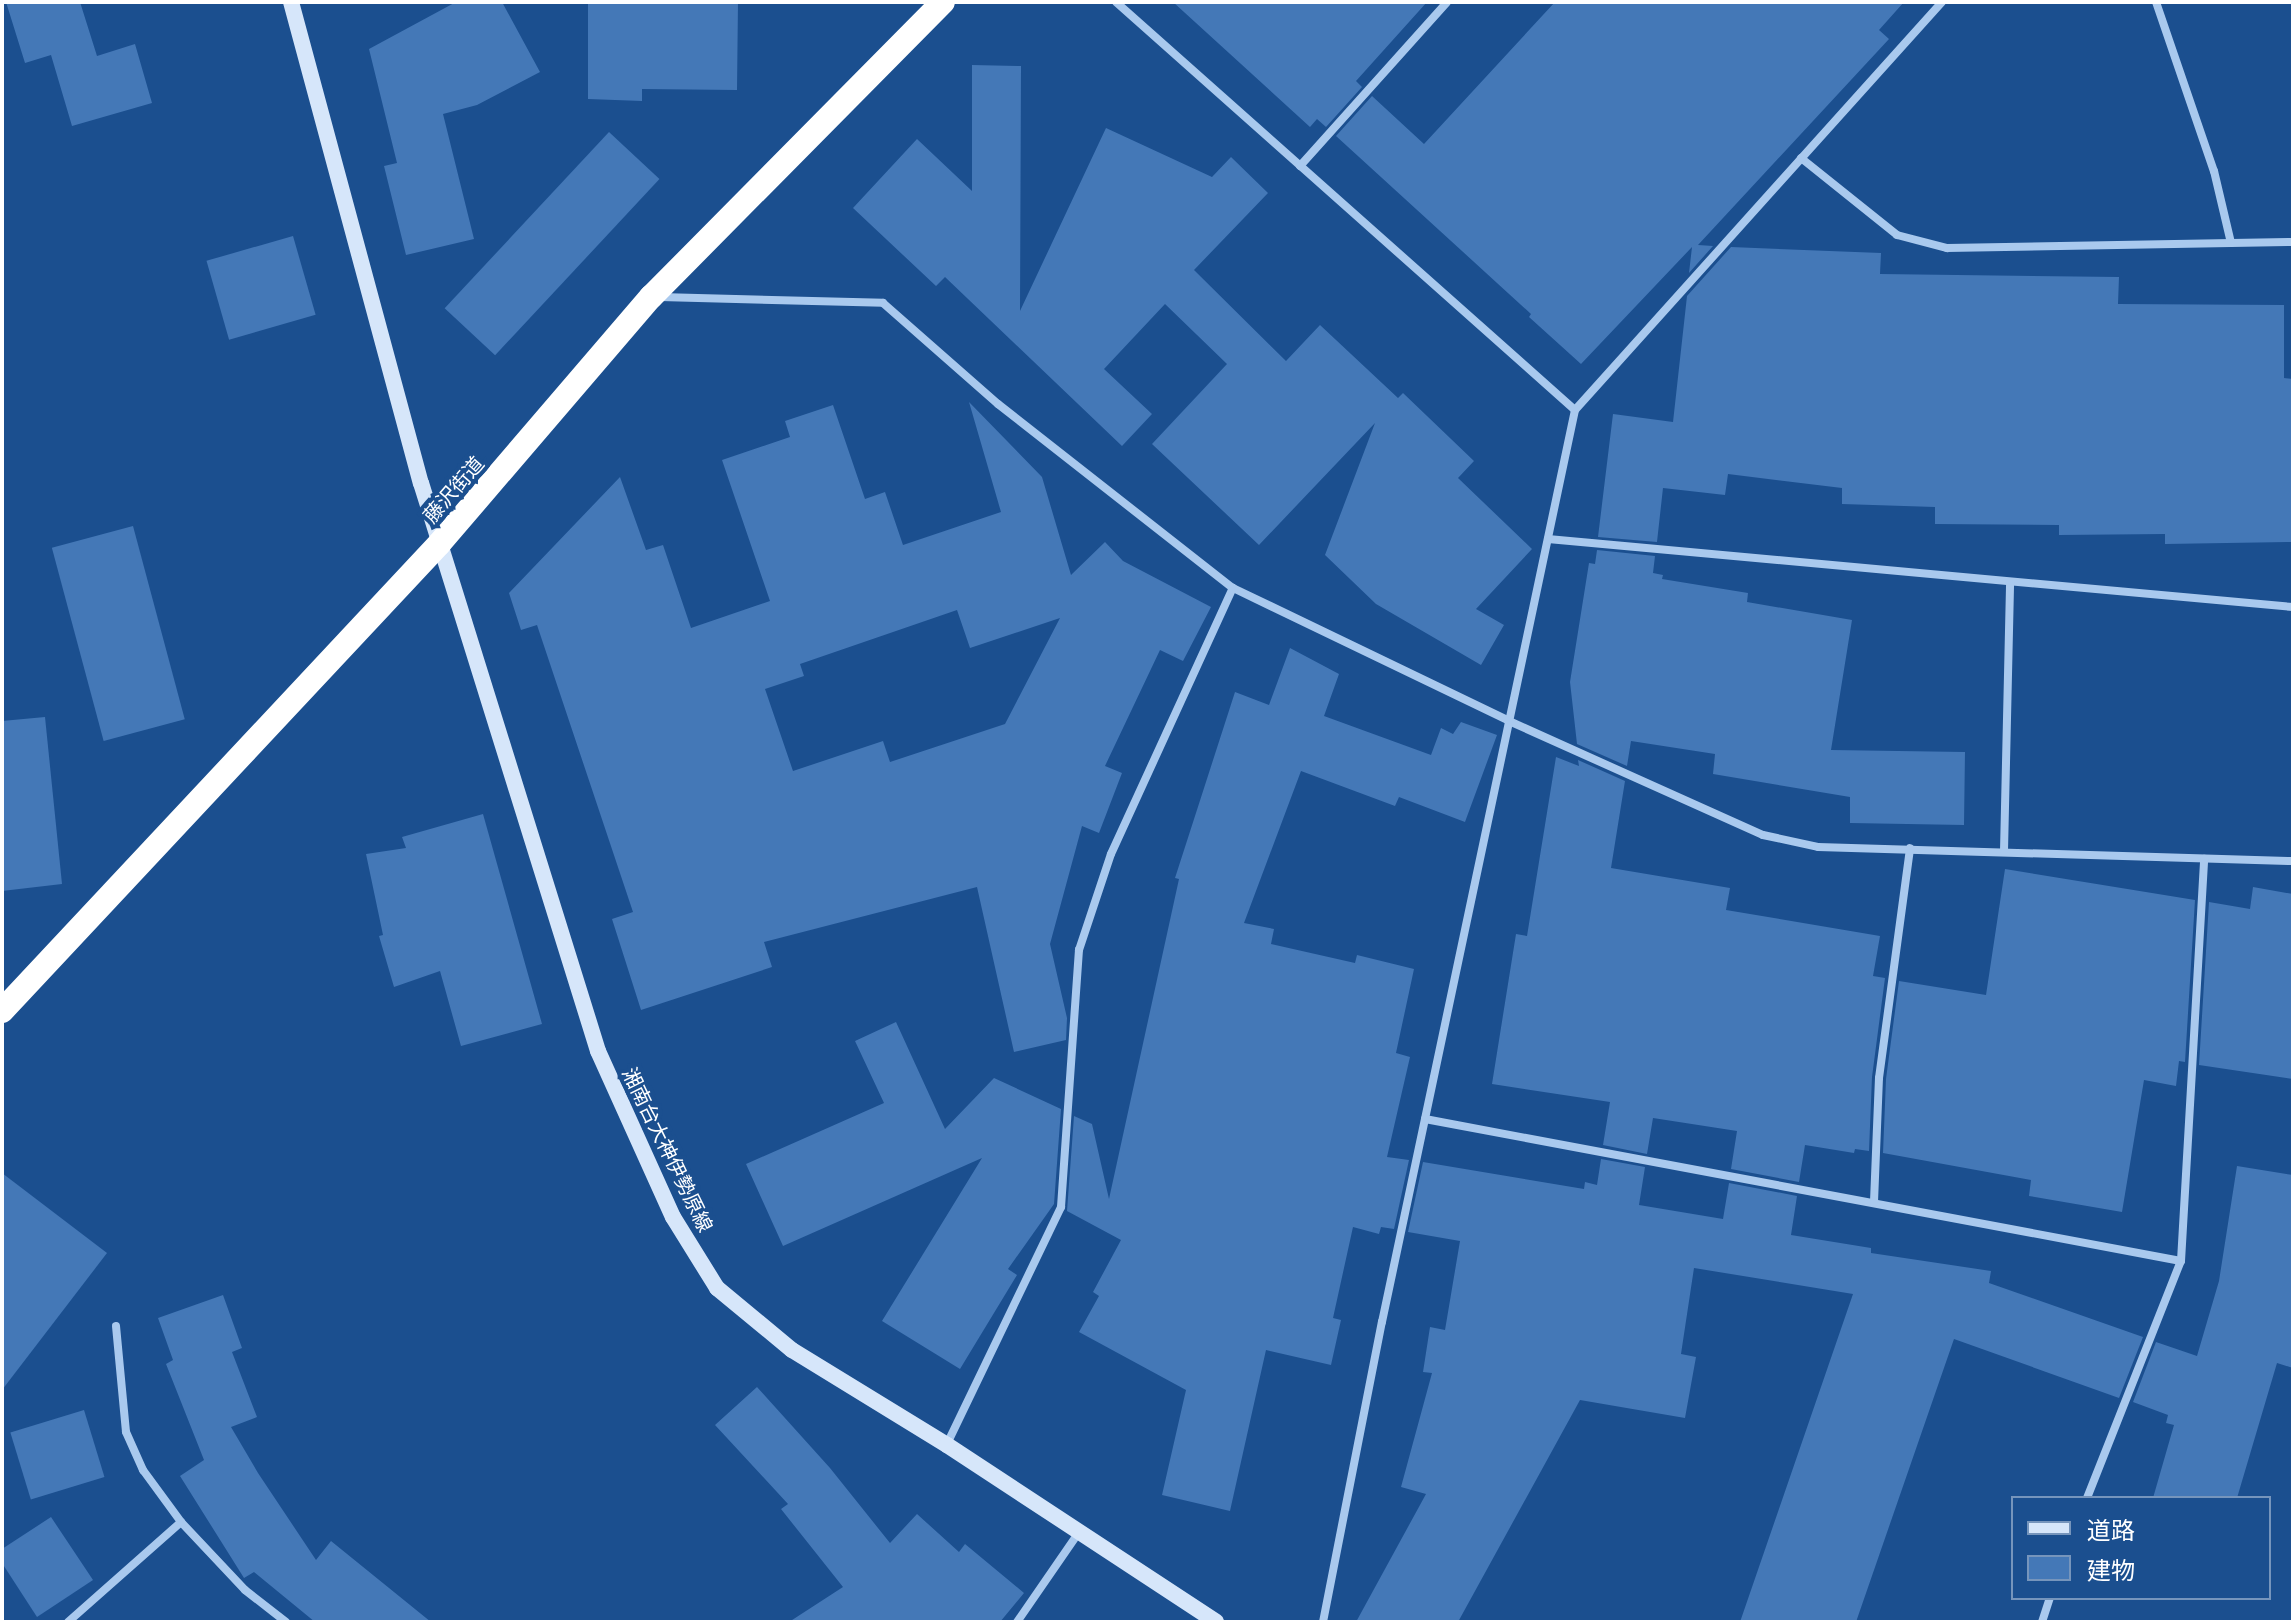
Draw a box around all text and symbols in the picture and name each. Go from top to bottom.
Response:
street label: 藤沢街道 [419,452,489,528]
street label: 湘南台大神伊勢原線 [617,1064,717,1236]
legend [2011,1496,2271,1600]
text: 道路 [2087,1517,2135,1545]
text: 建物 [2087,1557,2135,1585]

